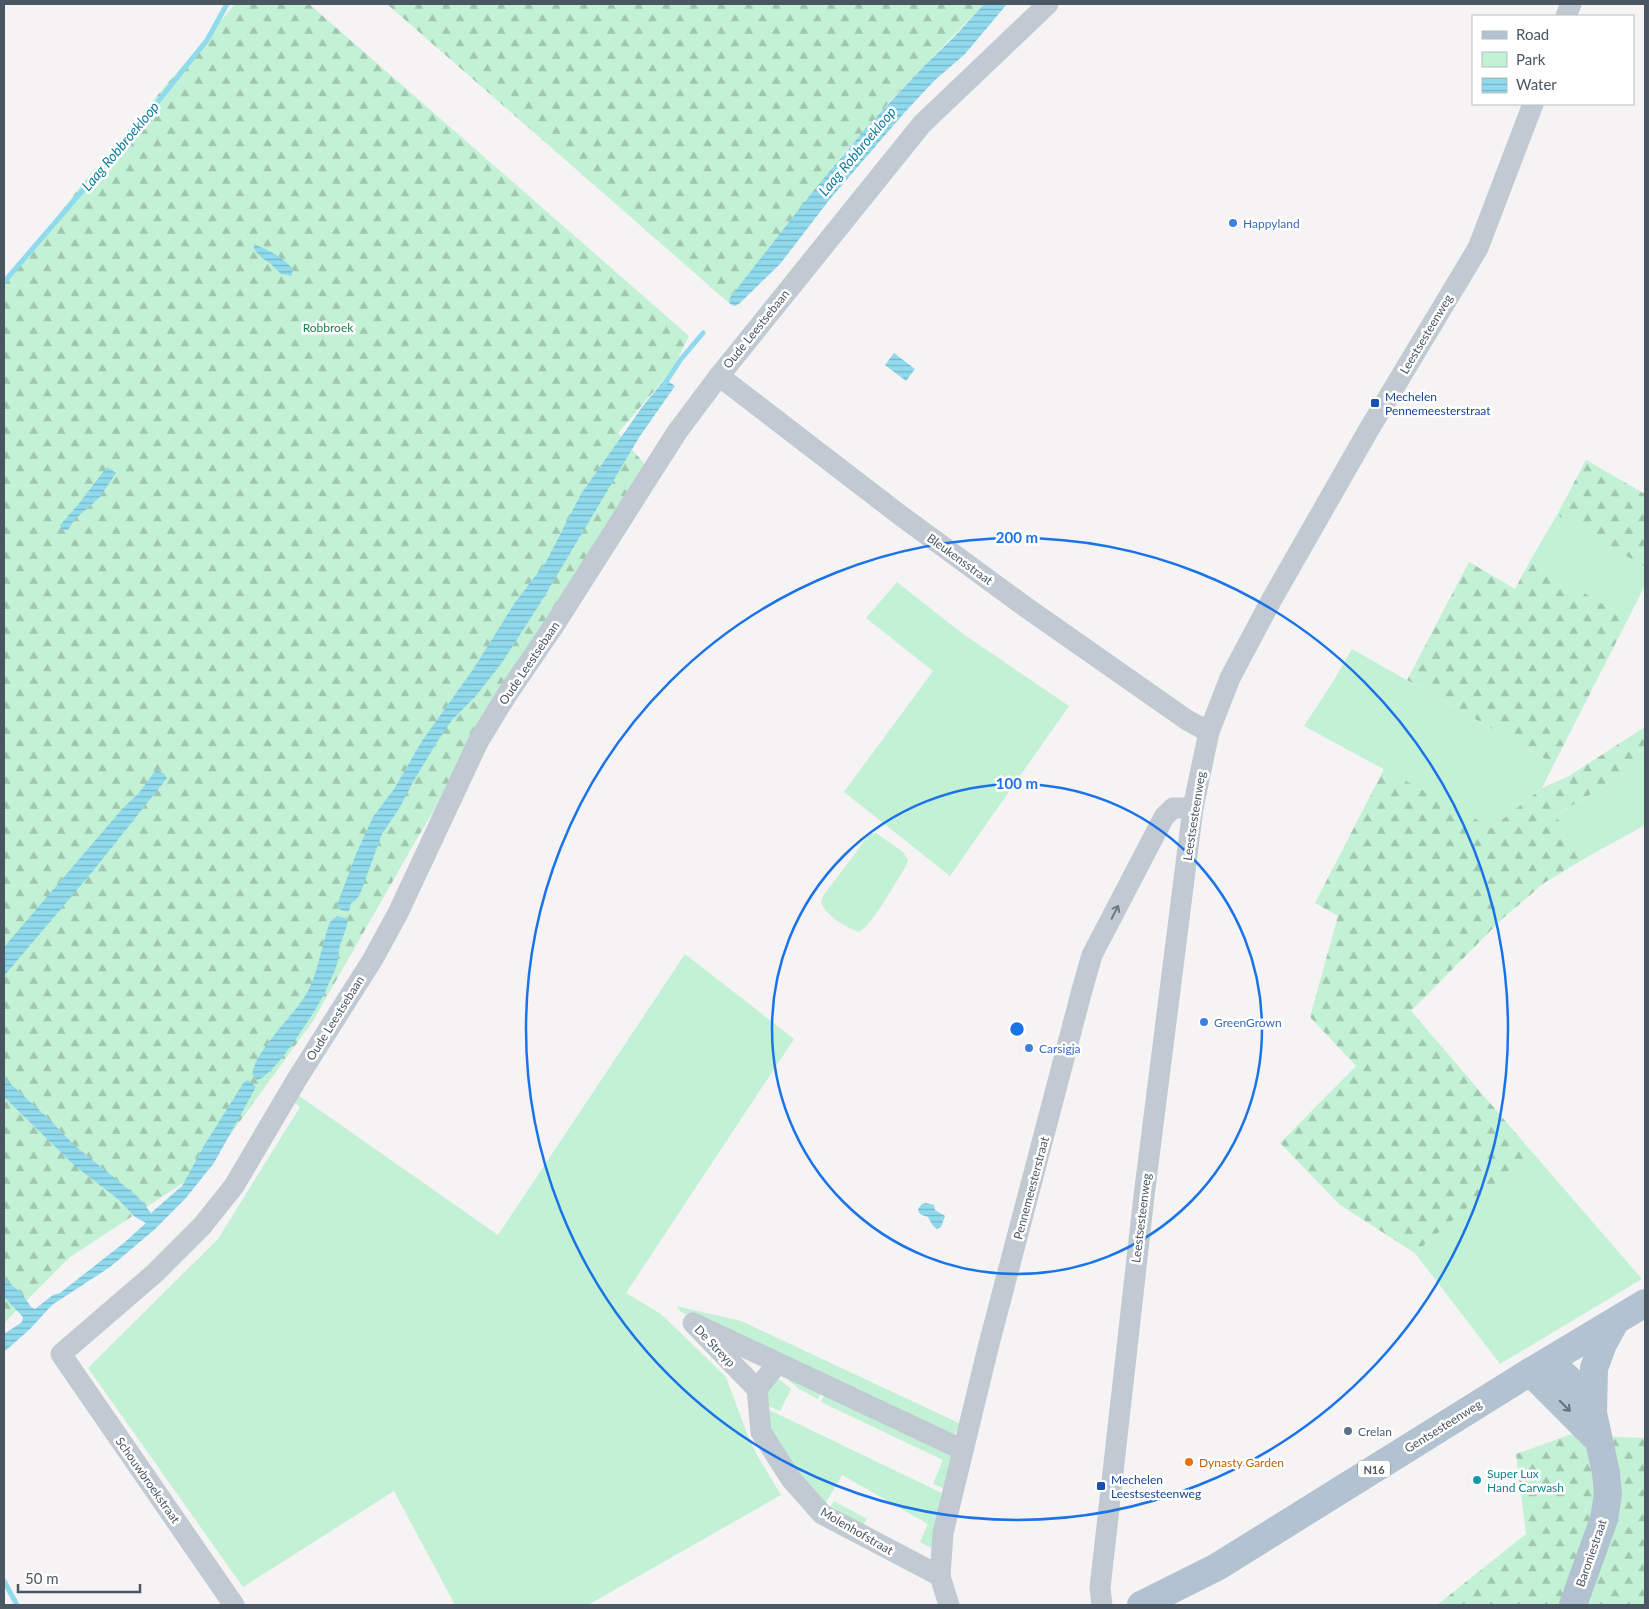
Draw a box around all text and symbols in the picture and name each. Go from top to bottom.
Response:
legend [1472,15,1634,105]
text: Road [1516,25,1549,43]
text: Park [1516,50,1546,68]
text: Water [1516,75,1557,93]
water label: Laag Robbroekloop [78,98,162,194]
water label: Laag Robbroekloop [815,103,899,199]
place label: Happyland [1243,216,1300,231]
marker: Happyland [1227,217,1239,229]
street label: Oude Leestsebaan [720,287,792,371]
street label: Leestsesteenweg [1396,291,1456,377]
park label: Robbroek [303,320,354,335]
place label: Mechelen Pennemeesterstraat [1385,389,1491,418]
marker: Mechelen Pennemeesterstraat [1369,397,1381,409]
text: 200 m [996,528,1038,546]
street label: Bleukensstraat [924,530,996,588]
street label: Oude Leestsebaan [496,619,562,707]
street label: Leestsesteenweg [1180,770,1208,862]
text: 100 m [996,774,1038,792]
one-way arrow [1110,904,1120,919]
street label: Oude Leestsebaan [303,973,367,1063]
place label: GreenGrown [1214,1015,1282,1030]
marker: GreenGrown [1198,1016,1210,1028]
centre of rings [1008,1020,1026,1038]
place label: Carsigja [1039,1041,1081,1056]
marker: Carsigja [1023,1042,1035,1054]
street label: Pennemeesterstraat [1010,1134,1052,1241]
street label: Leestsesteenweg [1128,1172,1154,1264]
street label: De Streyp [691,1322,739,1370]
street label: Gentsesteenweg [1402,1396,1484,1456]
one-way arrow [1559,1400,1571,1413]
place label: Crelan [1358,1424,1392,1439]
marker: Crelan [1342,1425,1354,1437]
street label: Schouwbroekstraat [113,1434,184,1527]
place label: Dynasty Garden [1199,1455,1284,1470]
marker: Dynasty Garden [1183,1456,1195,1468]
road number: N16 [1358,1460,1390,1478]
place label: Super Lux Hand Carwash [1487,1466,1564,1495]
place label: Mechelen Leestsesteenweg [1111,1472,1201,1501]
marker: Super Lux Hand Carwash [1471,1474,1483,1486]
marker: Mechelen Leestsesteenweg [1095,1480,1107,1492]
street label: Molenhofstraat [818,1504,896,1558]
street label: Baroniestraat [1572,1517,1610,1589]
scale bar [18,1562,140,1594]
text: 50 m [25,1569,59,1587]

